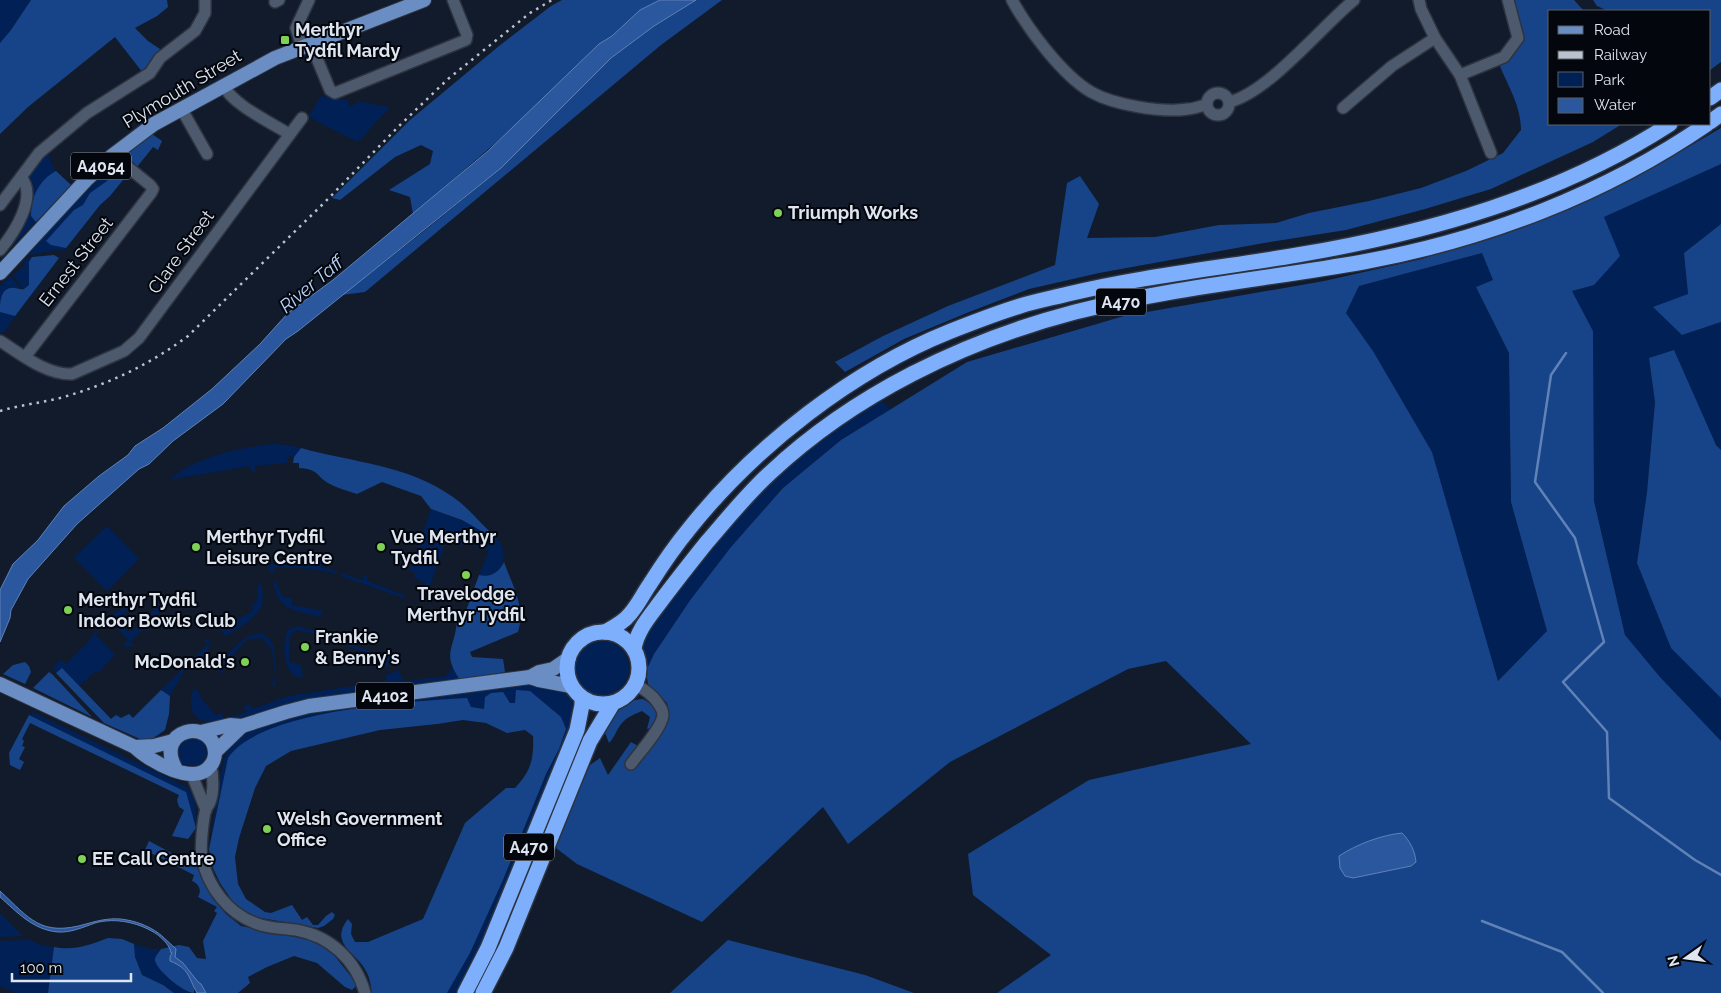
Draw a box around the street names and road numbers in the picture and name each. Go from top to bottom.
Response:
street label: Plymouth Street [119,45,245,132]
road number: A4054 [71,153,131,180]
street label: Clare Street [143,206,218,298]
street label: Ernest Street [34,213,117,310]
road number: A470 [1096,288,1146,316]
road number: A4102 [356,682,414,709]
road number: A470 [504,834,554,860]

